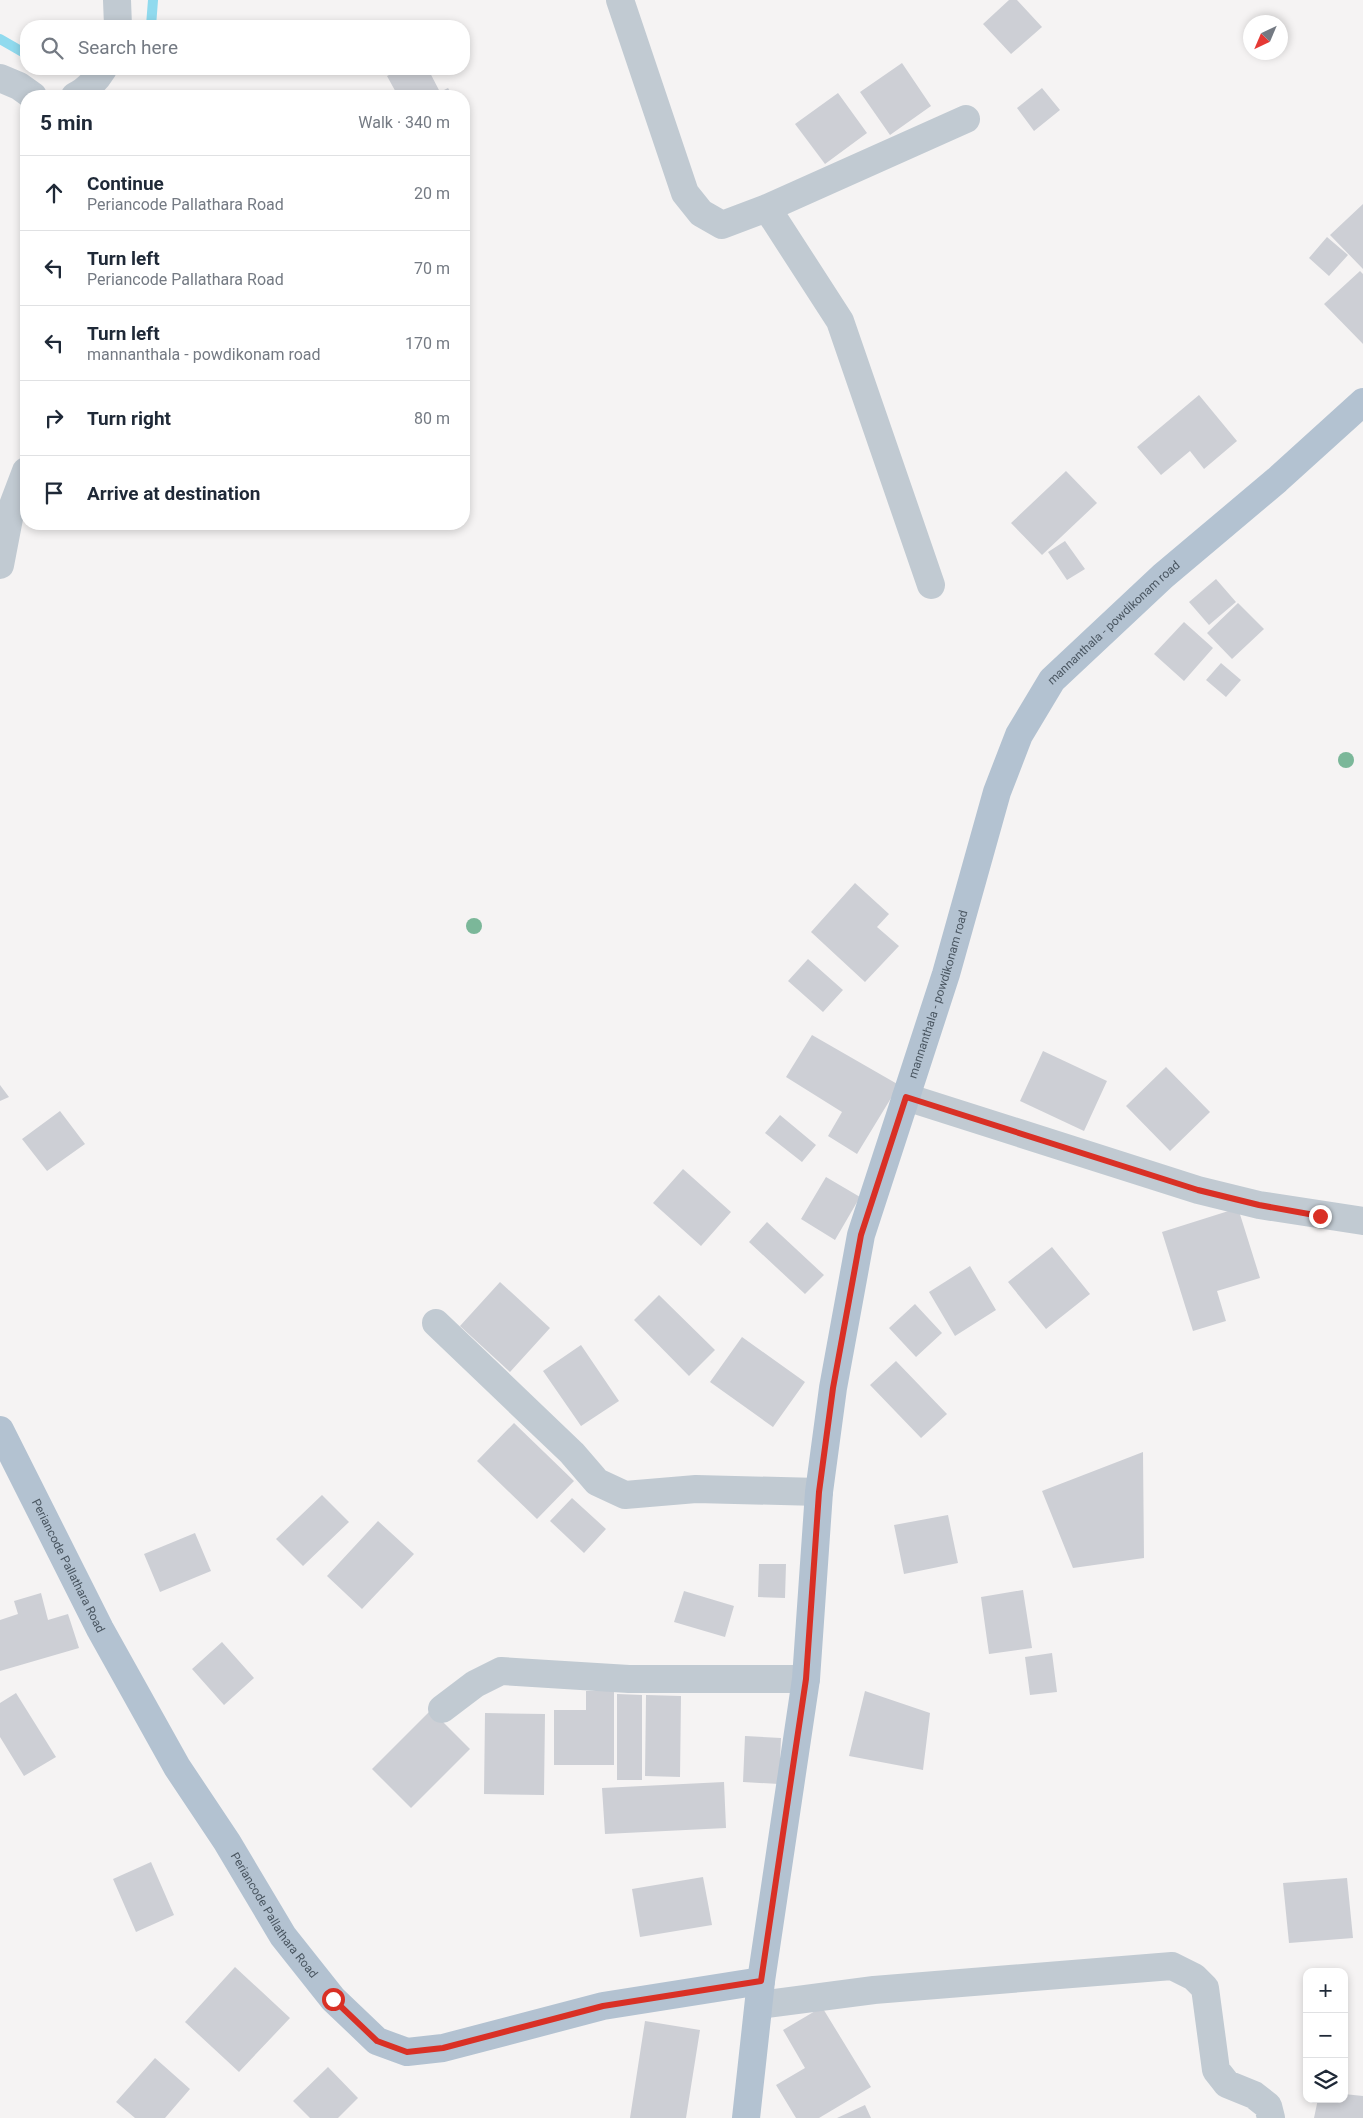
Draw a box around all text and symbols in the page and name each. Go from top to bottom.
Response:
north arrow [1243,15,1288,60]
search box [20,20,470,75]
icon: search [38,34,66,62]
text: Search here [78,36,178,59]
text: 5 min [40,111,93,135]
text: Walk · 340 m [358,113,450,132]
text: Continue [87,172,164,195]
icon: ahead [40,179,68,207]
text: 20 m [414,184,450,203]
text: Periancode Pallathara Road [87,195,284,214]
text: Turn left [87,247,160,270]
icon: left [40,254,68,282]
text: 70 m [414,259,450,278]
text: Periancode Pallathara Road [87,270,284,289]
text: Turn left [87,322,160,345]
icon: left [40,329,68,357]
text: 170 m [405,334,450,353]
text: mannanthala - powdikonam road [87,345,321,364]
icon: right [40,404,68,432]
text: Turn right [87,407,171,430]
text: 80 m [414,409,450,428]
icon: arrive [40,479,68,507]
text: Arrive at destination [87,482,260,505]
street label: mannanthala - powdikonam road [1045,558,1183,688]
street label: mannanthala - powdikonam road [906,908,971,1080]
route end [1309,1205,1332,1228]
street label: Periancode Pallathara Road [29,1497,108,1635]
street label: Periancode Pallathara Road [228,1850,321,1981]
map controls [1303,1968,1348,2103]
button: + [1303,1968,1348,2013]
route start [322,1988,345,2011]
button: − [1303,2013,1348,2058]
button: layers [1303,2058,1348,2103]

